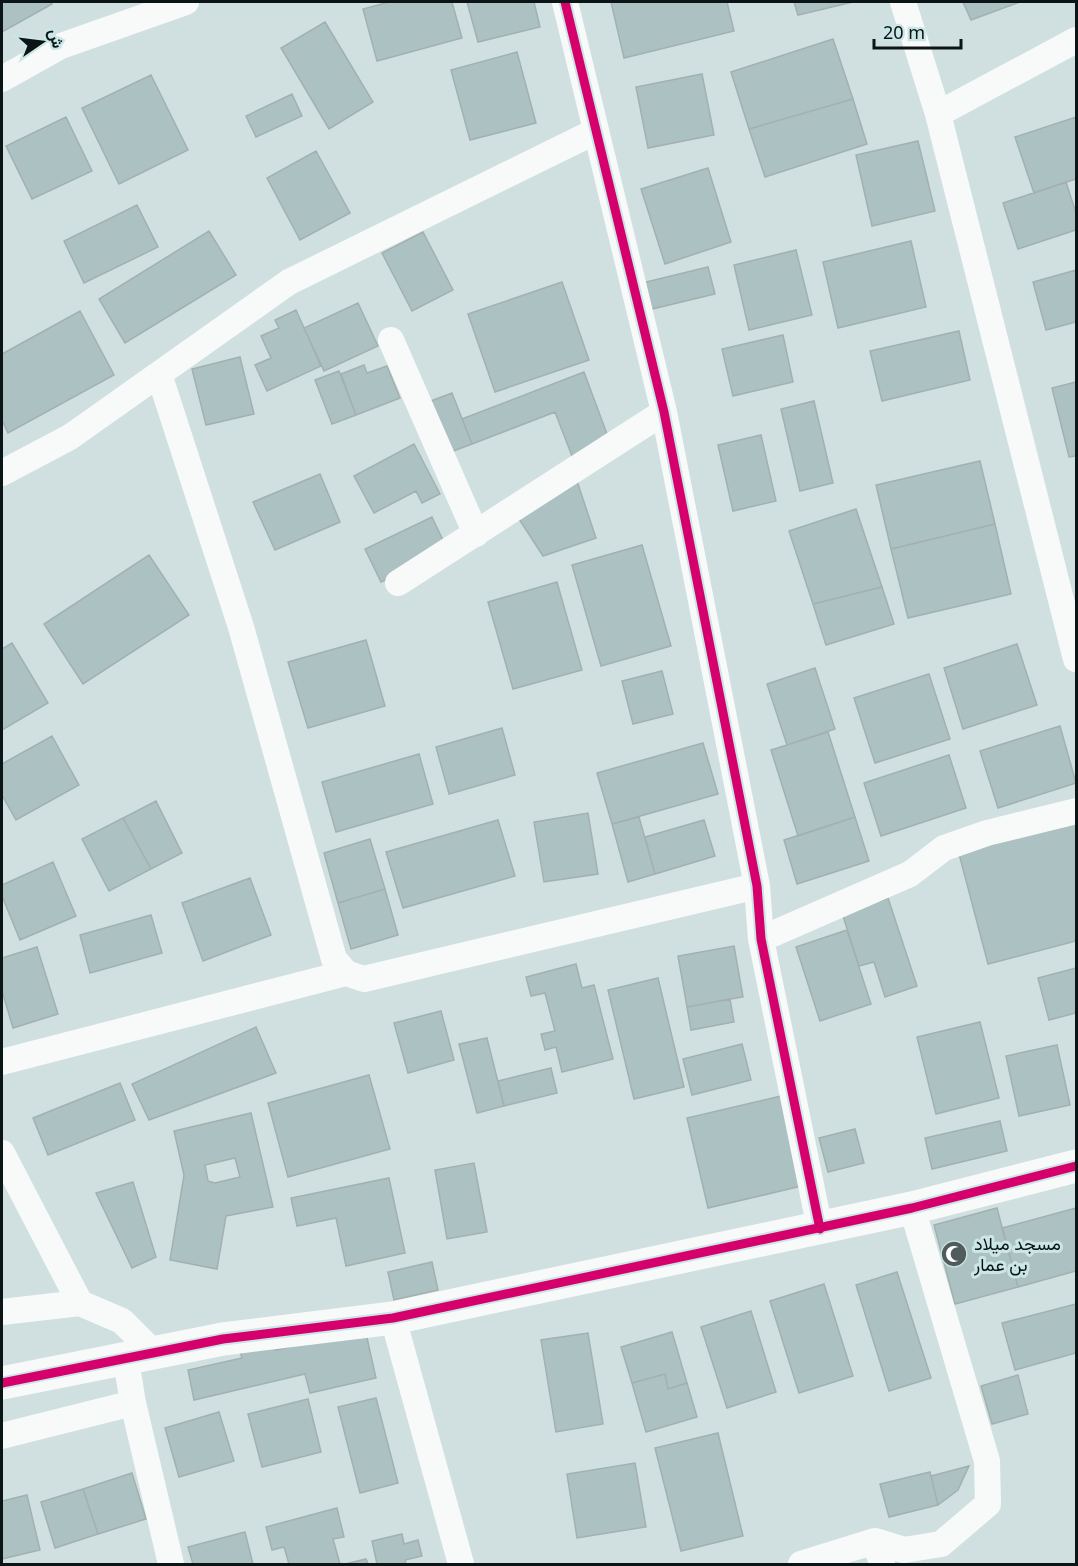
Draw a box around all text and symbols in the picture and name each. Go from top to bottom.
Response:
north arrow [12,12,72,72]
scale bar [874,12,961,50]
text: 20 m [883,20,925,44]
text: ش [44,26,70,50]
place label: مسجد ميلاد بن عمار [973,1231,1061,1276]
mosque icon: مسجد ميلاد بن عمار [939,1239,969,1269]

